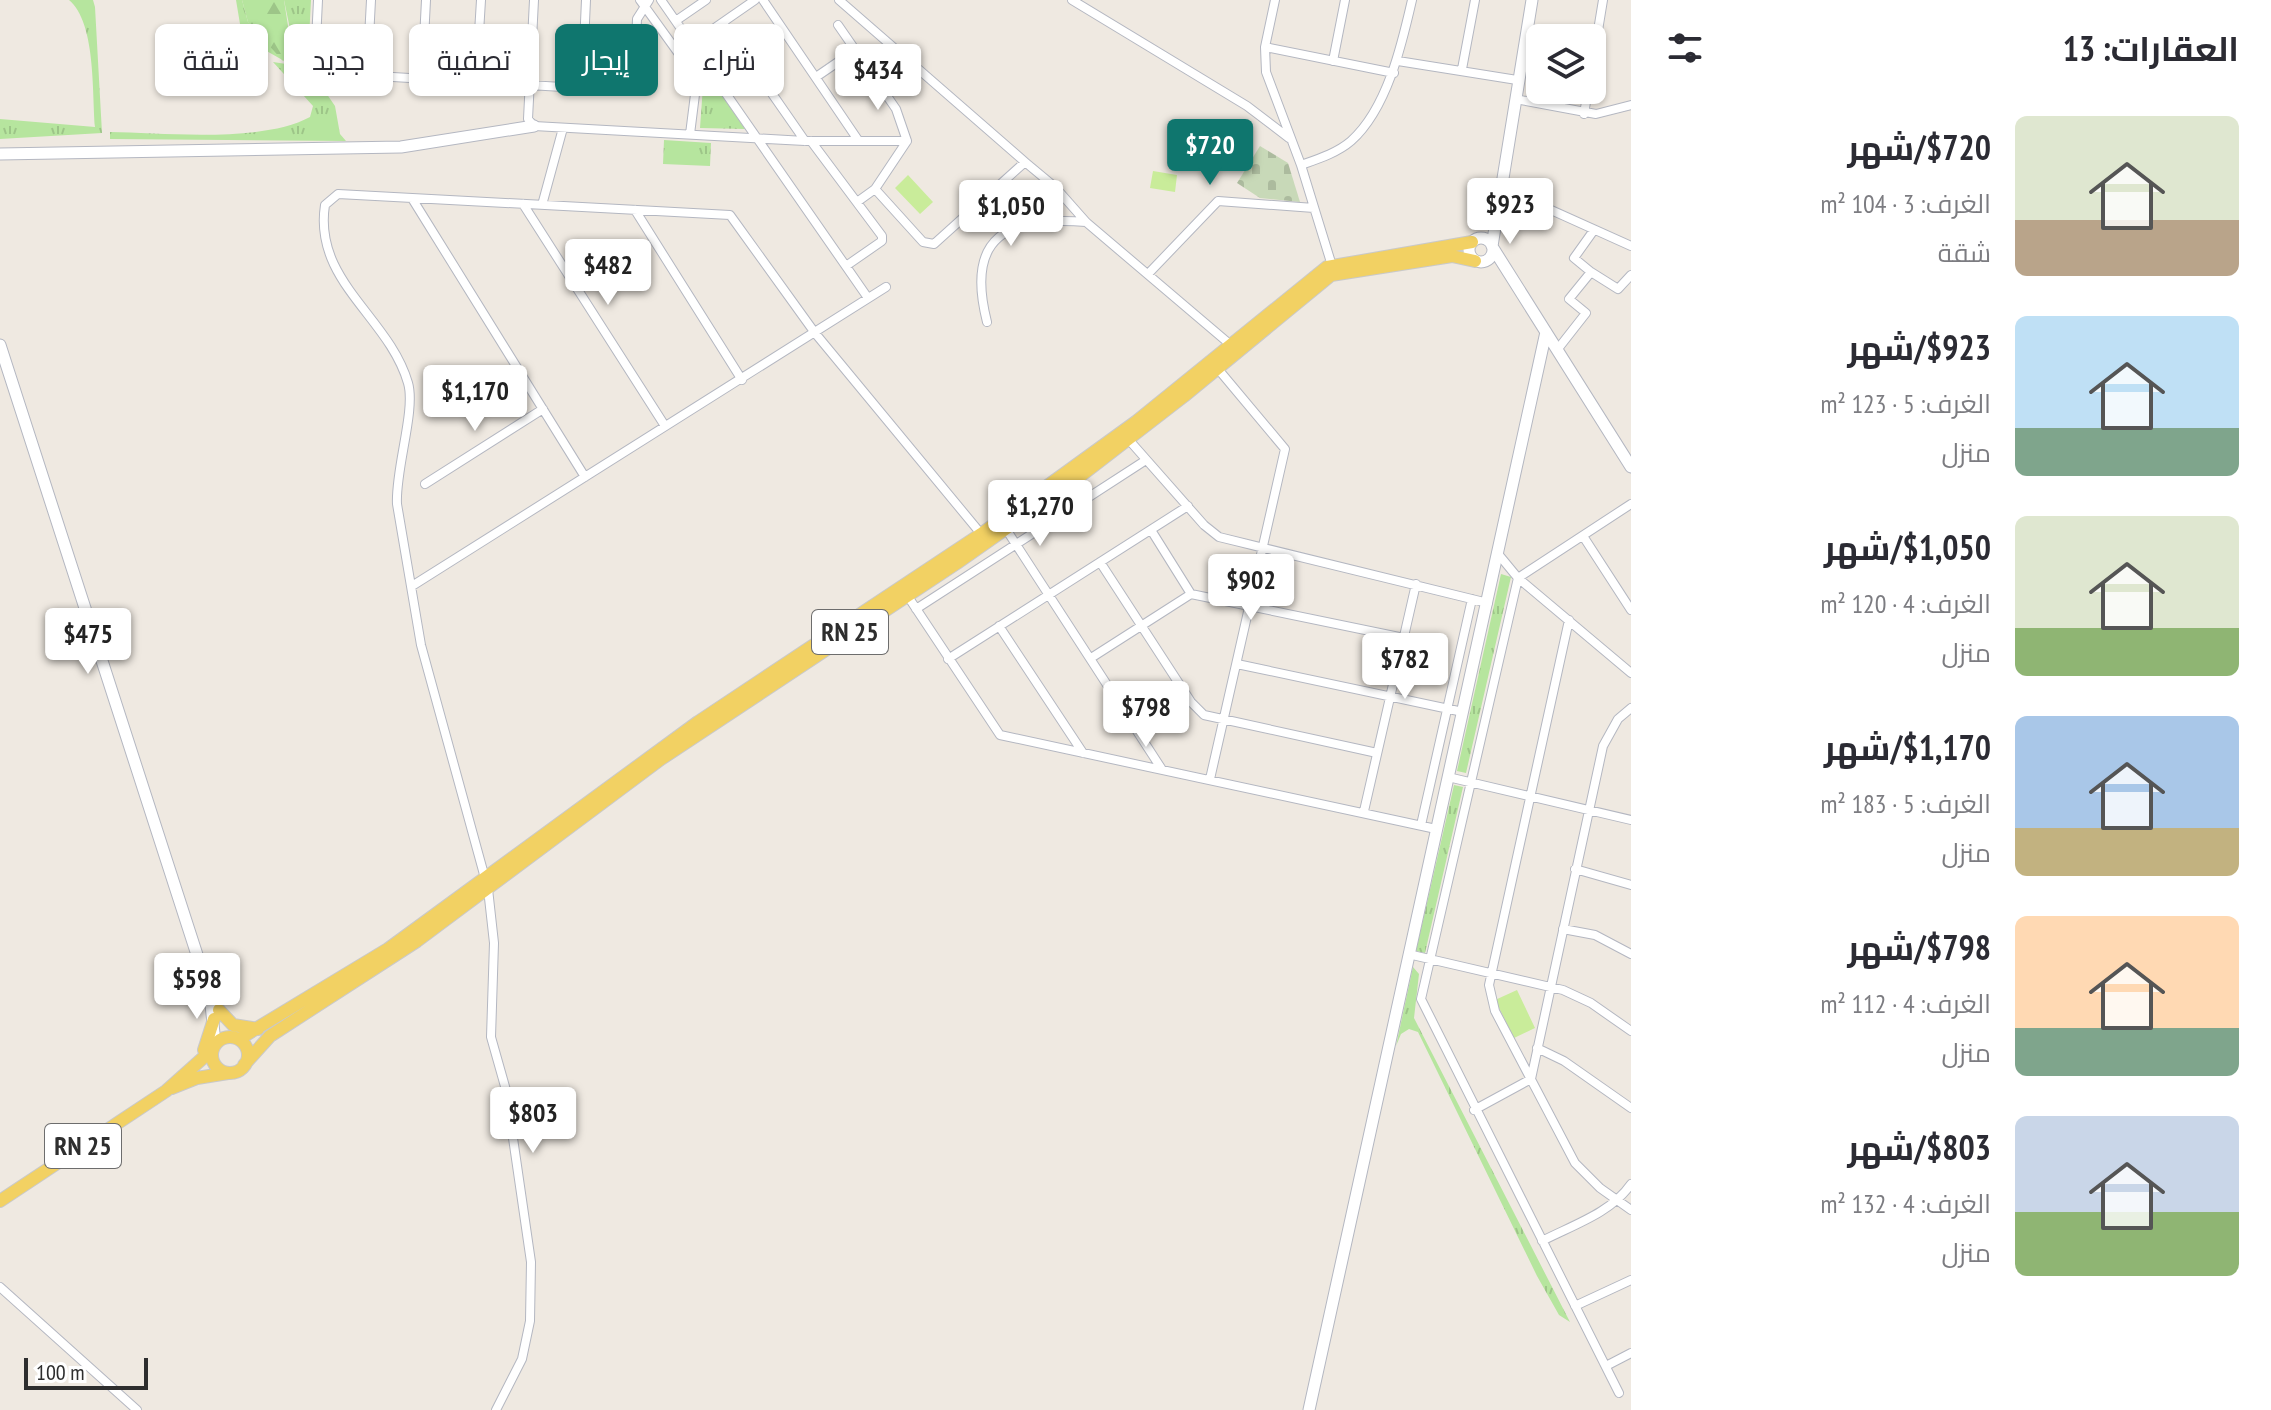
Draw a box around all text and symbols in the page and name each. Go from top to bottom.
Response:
chip: شقة [155,24,268,96]
chip: جديد [284,24,393,96]
chip: تصفية [409,24,539,96]
chip: إيجار [555,24,658,96]
chip: شراء [674,24,784,96]
map controls [1526,24,1606,104]
button: layers [1526,24,1606,104]
icon: filters [1663,26,1707,70]
text: العقارات: 13 [2063,26,2239,70]
pin: $434 [831,44,925,112]
text: $434 [853,53,903,86]
pin: $720 [1163,119,1257,187]
text: $720/شهر [1848,125,1991,169]
text: $720 [1185,128,1235,161]
icon: home [2079,148,2175,244]
pin: $923 [1463,178,1557,246]
pin: $1,050 [946,180,1076,248]
text: $923 [1485,187,1535,220]
text: الغرف: 3 · 104 m² [1820,187,1991,220]
text: $1,050 [977,189,1045,222]
text: شقة [1938,236,1991,269]
pin: $482 [561,239,655,307]
text: $482 [583,248,633,281]
text: $923/شهر [1848,325,1991,369]
icon: home [2079,348,2175,444]
pin: $1,170 [410,365,540,433]
text: $1,170 [441,374,509,407]
text: الغرف: 5 · 123 m² [1820,387,1991,420]
text: منزل [1942,436,1991,469]
pin: $1,270 [975,480,1105,548]
text: $1,270 [1006,489,1074,522]
text: $1,050/شهر [1824,525,1991,569]
icon: home [2079,548,2175,644]
pin: $902 [1204,554,1298,622]
text: $902 [1226,563,1276,596]
text: الغرف: 4 · 120 m² [1820,587,1991,620]
pin: $475 [41,608,135,676]
road number: RN 25 [812,610,888,654]
text: $475 [63,617,113,650]
pin: $782 [1358,633,1452,701]
text: منزل [1942,636,1991,669]
text: $782 [1380,642,1430,675]
pin: $798 [1099,681,1193,749]
text: $798 [1121,690,1171,723]
text: $1,170/شهر [1824,725,1991,769]
icon: home [2079,748,2175,844]
text: الغرف: 5 · 183 m² [1820,787,1991,820]
text: منزل [1942,836,1991,869]
text: $798/شهر [1848,925,1991,969]
icon: home [2079,948,2175,1044]
pin: $598 [150,953,244,1021]
text: $598 [172,962,222,995]
text: الغرف: 4 · 112 m² [1820,987,1991,1020]
text: منزل [1942,1036,1991,1069]
pin: $803 [486,1087,580,1155]
text: $803 [508,1096,558,1129]
road number: RN 25 [45,1124,121,1168]
text: $803/شهر [1848,1125,1991,1169]
icon: home [2079,1148,2175,1244]
text: الغرف: 4 · 132 m² [1820,1187,1991,1220]
text: منزل [1942,1236,1991,1269]
scale bar [24,1354,148,1390]
text: 100 m [36,1358,85,1386]

